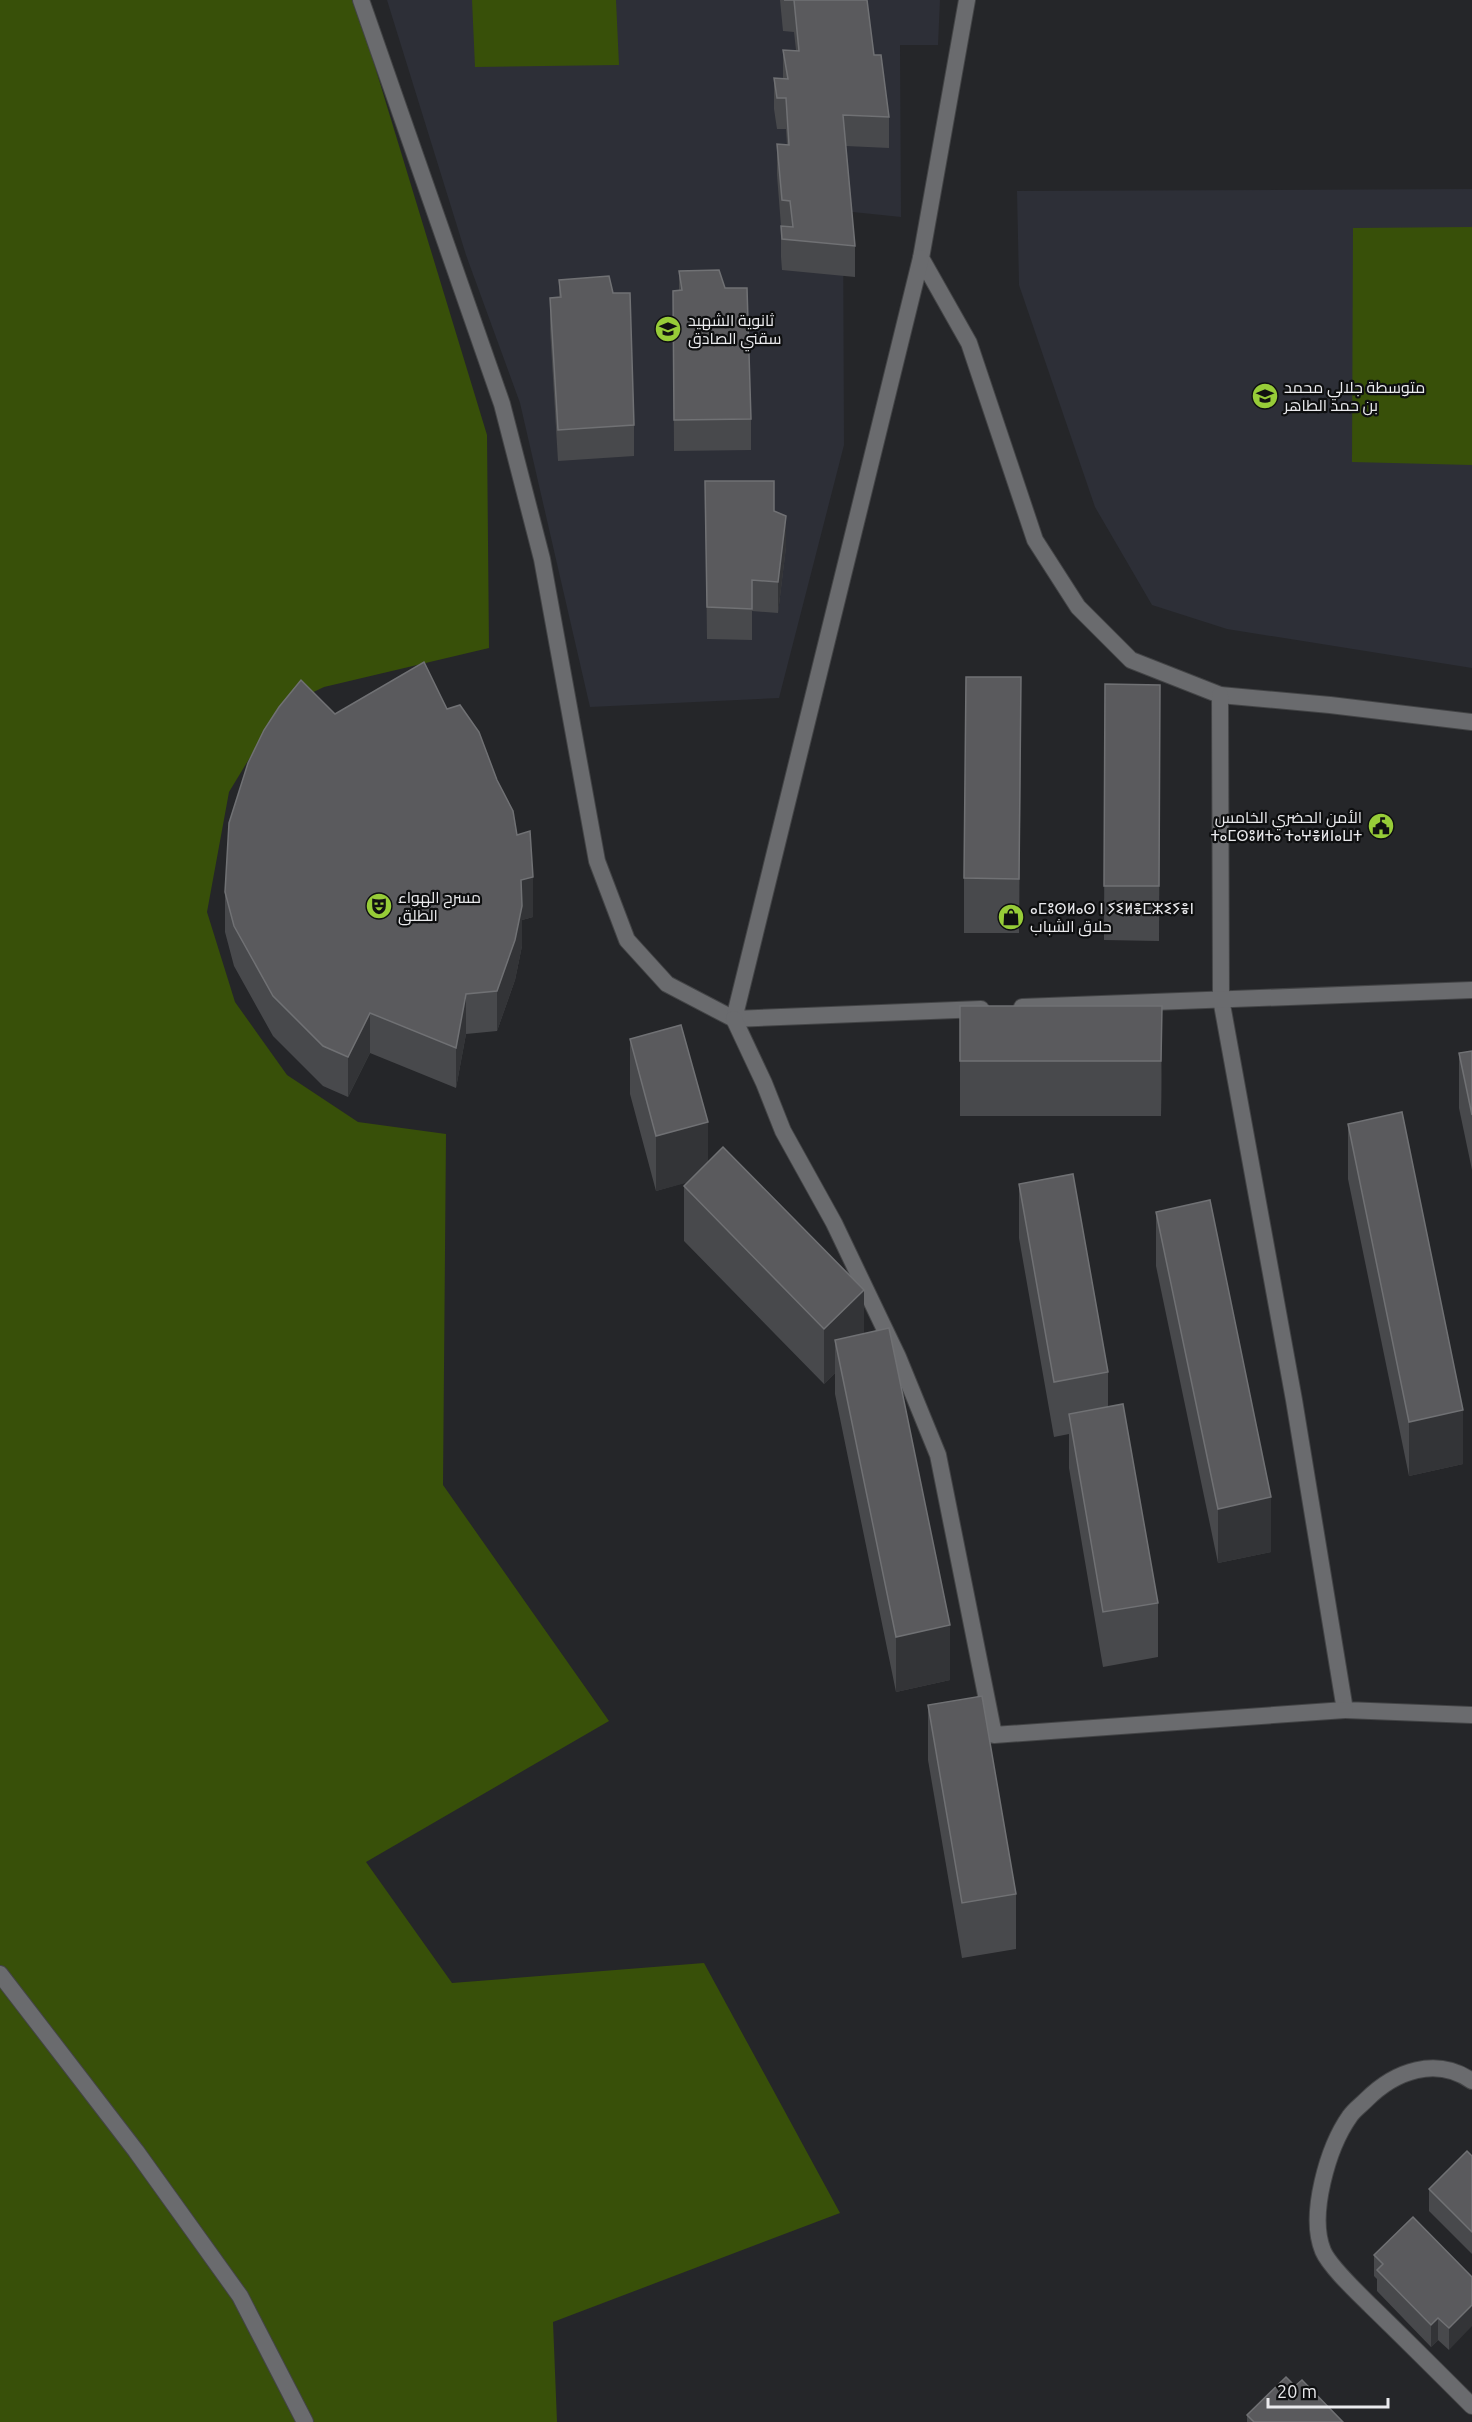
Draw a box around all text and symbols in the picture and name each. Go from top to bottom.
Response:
place label: ثانوية الشهيد سقني الصادق [688,311,782,352]
school or university icon: ثانوية الشهيد سقني الصادق [653,314,683,344]
place label: متوسطة جلالي محمد بن حمد الطاهر [1283,378,1425,416]
school or university icon: متوسطة جلالي محمد بن حمد الطاهر [1250,381,1280,411]
place label: الأمن الحضري الخامس ⵜⴰⵎⵙⵓⵍⵜⴰ ⵜⴰⵖⴻⵍⵏⴰⵡⵜ [1211,808,1362,844]
public building icon: الأمن الحضري الخامس ⵜⴰⵎⵙⵓⵍⵜⴰ ⵜⴰⵖⴻⵍⵏⴰⵡⵜ [1366,811,1396,841]
place label: مسرح الهواء الطلق [398,888,481,926]
theatre icon: مسرح الهواء الطلق [364,891,394,921]
place label: ⴰⵎⵓⵙⵍⴰⵙ ⵏ ⵢⵉⵍⴻⵎⵣⵉⵢⴻⵏ حلاق الشباب [1030,899,1194,937]
shop icon: ⴰⵎⵓⵙⵍⴰⵙ ⵏ ⵢⵉⵍⴻⵎⵣⵉⵢⴻⵏ حلاق الشباب [996,902,1026,932]
scale bar [1268,2371,1388,2409]
text: 20 m [1277,2381,1317,2401]

